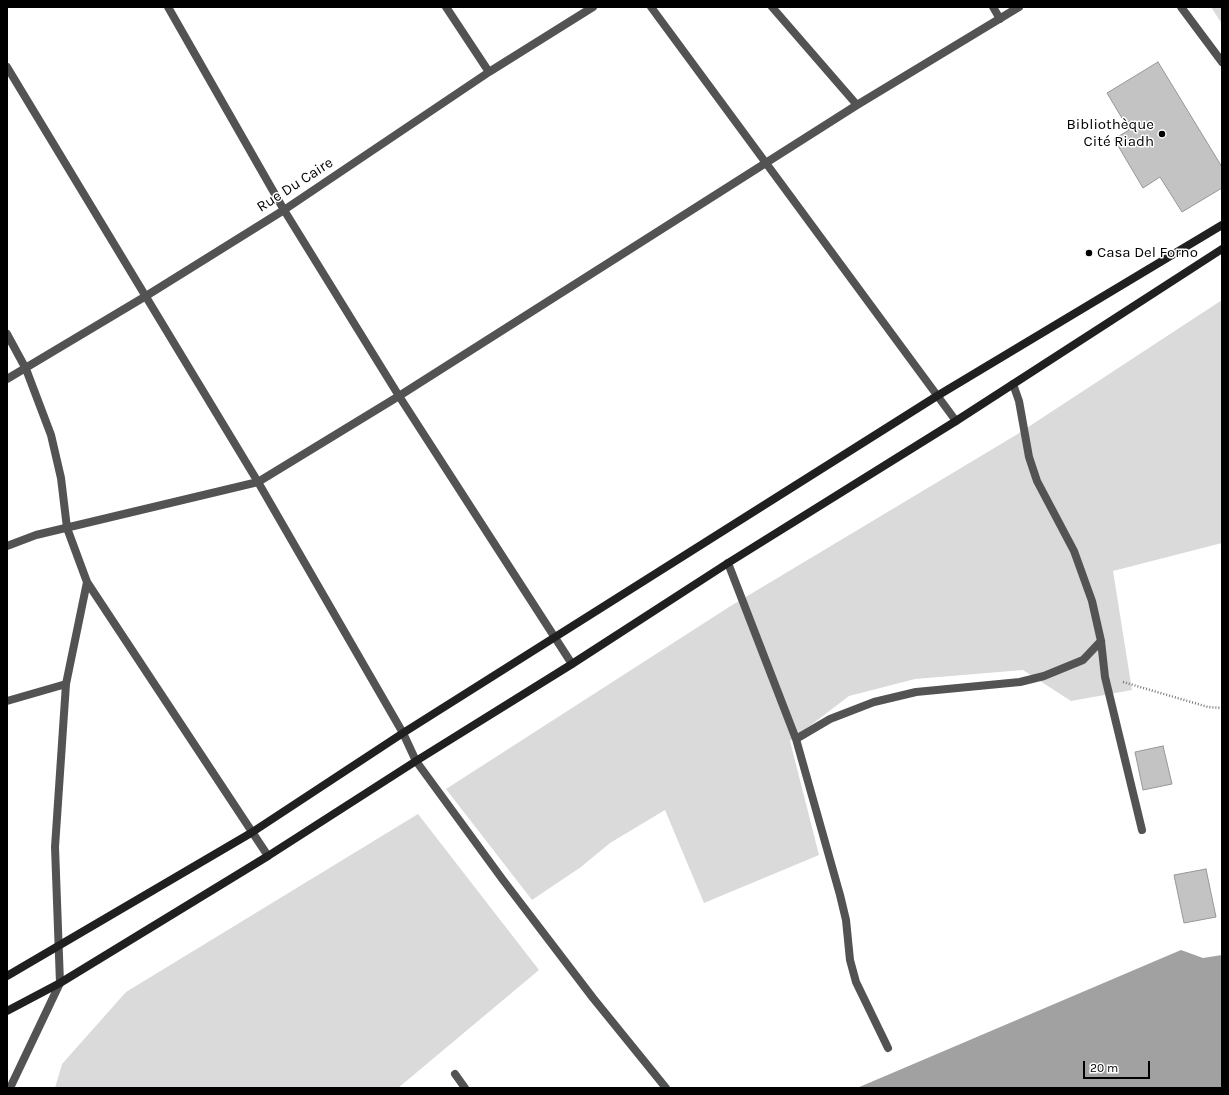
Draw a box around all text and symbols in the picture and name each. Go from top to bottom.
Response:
place label: Bibliothèque Cité Riadh [1067,116,1154,151]
marker: Bibliothèque Cité Riadh [1157,129,1167,139]
street label: Rue Du Caire [254,154,336,216]
place label: Casa Del Forno [1097,244,1198,262]
marker: Casa Del Forno [1084,248,1094,258]
scale bar [1085,1053,1152,1079]
text: 20 m [1090,1061,1118,1075]

